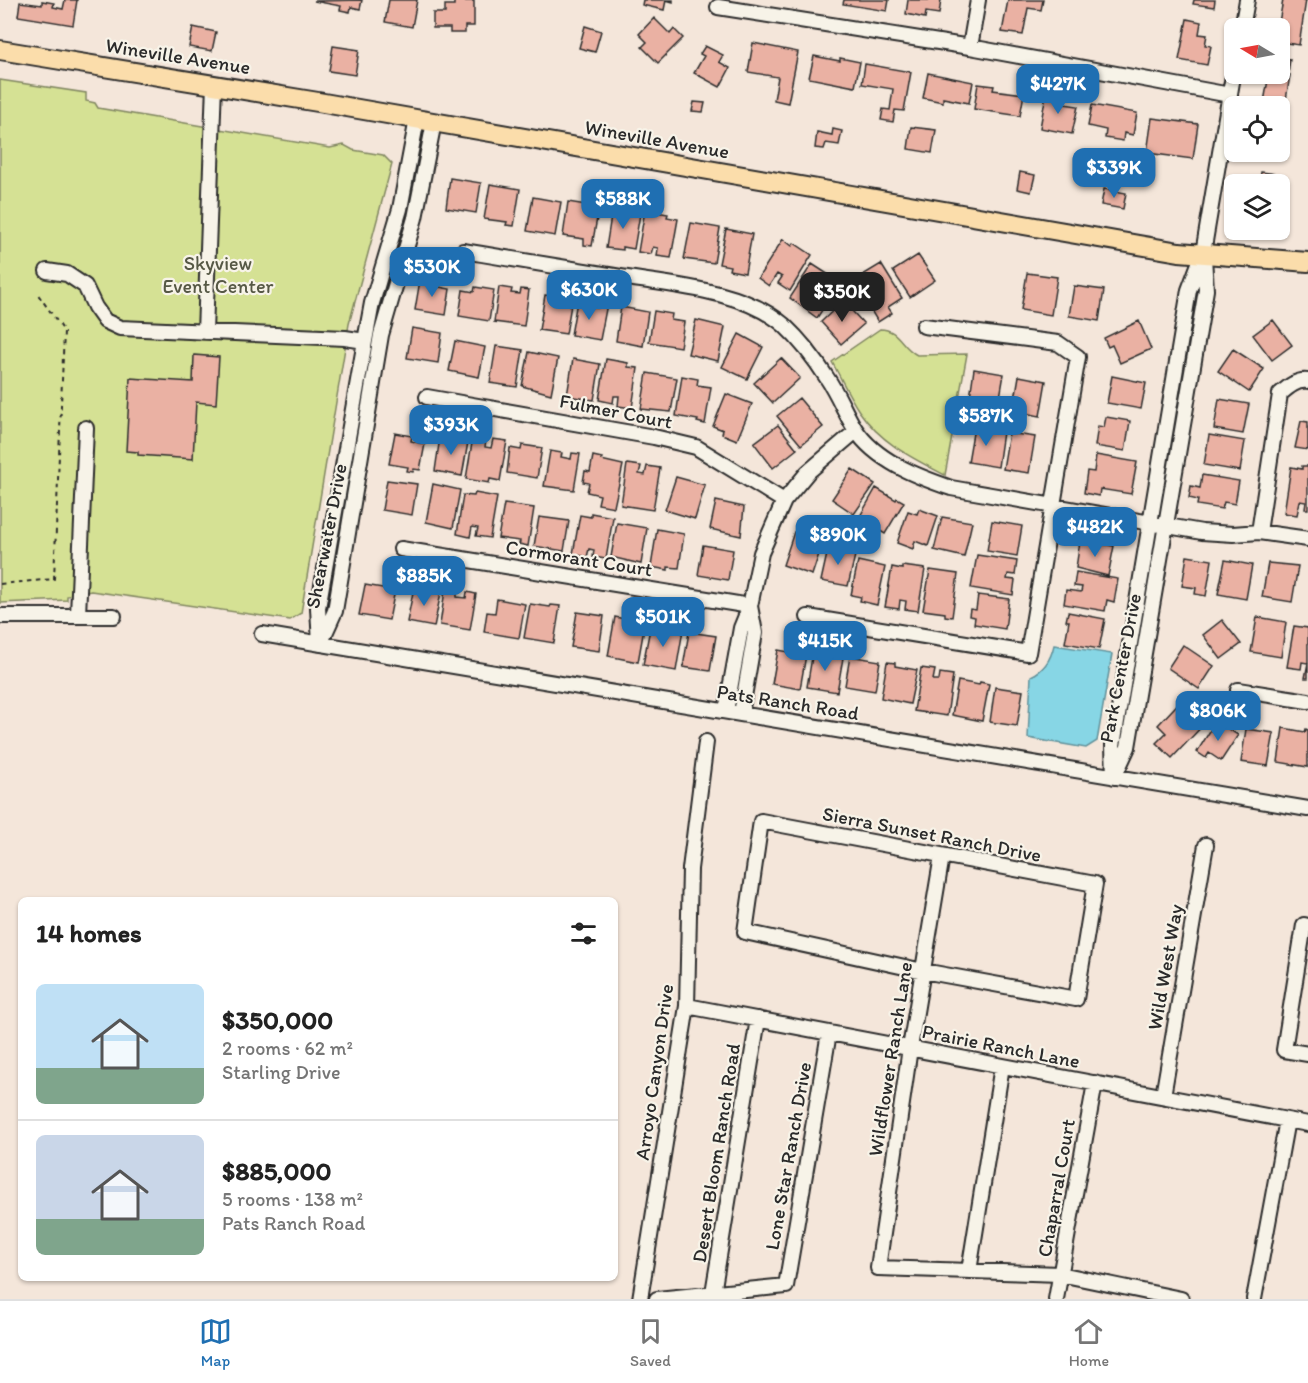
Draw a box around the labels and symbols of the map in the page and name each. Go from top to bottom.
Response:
north arrow [1224,18,1290,84]
street label: Wineville Avenue [104,33,252,79]
pin: $427K [1016,64,1100,115]
street label: Wineville Avenue [583,114,731,164]
pin: $339K [1072,148,1156,199]
pin: $588K [581,179,665,230]
pin: $530K [390,247,474,298]
park label: Skyview Event Center [162,251,274,298]
pin: $630K [547,270,631,321]
pin: $350K [800,272,884,323]
street label: Fulmer Court [558,388,675,434]
pin: $587K [944,396,1028,447]
pin: $393K [409,405,493,456]
street label: Shearwater Drive [300,461,352,611]
pin: $482K [1053,507,1137,558]
pin: $890K [796,515,880,566]
street label: Cormorant Court [504,535,654,581]
pin: $885K [382,556,466,607]
street label: Park Center Drive [1094,591,1146,745]
pin: $501K [621,597,705,648]
pin: $415K [783,621,867,672]
street label: Pats Ranch Road [715,679,861,725]
pin: $806K [1176,691,1260,742]
street label: Sierra Sunset Ranch Drive [820,801,1044,867]
street label: Wild West Way [1142,901,1188,1032]
street label: Wildflower Ranch Lane [863,960,917,1158]
street label: Arroyo Canyon Drive [630,982,678,1162]
street label: Prairie Ranch Lane [920,1019,1082,1073]
street label: Desert Bloom Ranch Road [687,1041,745,1264]
street label: Lone Star Ranch Drive [760,1060,816,1252]
street label: Chaparral Court [1032,1117,1080,1259]

